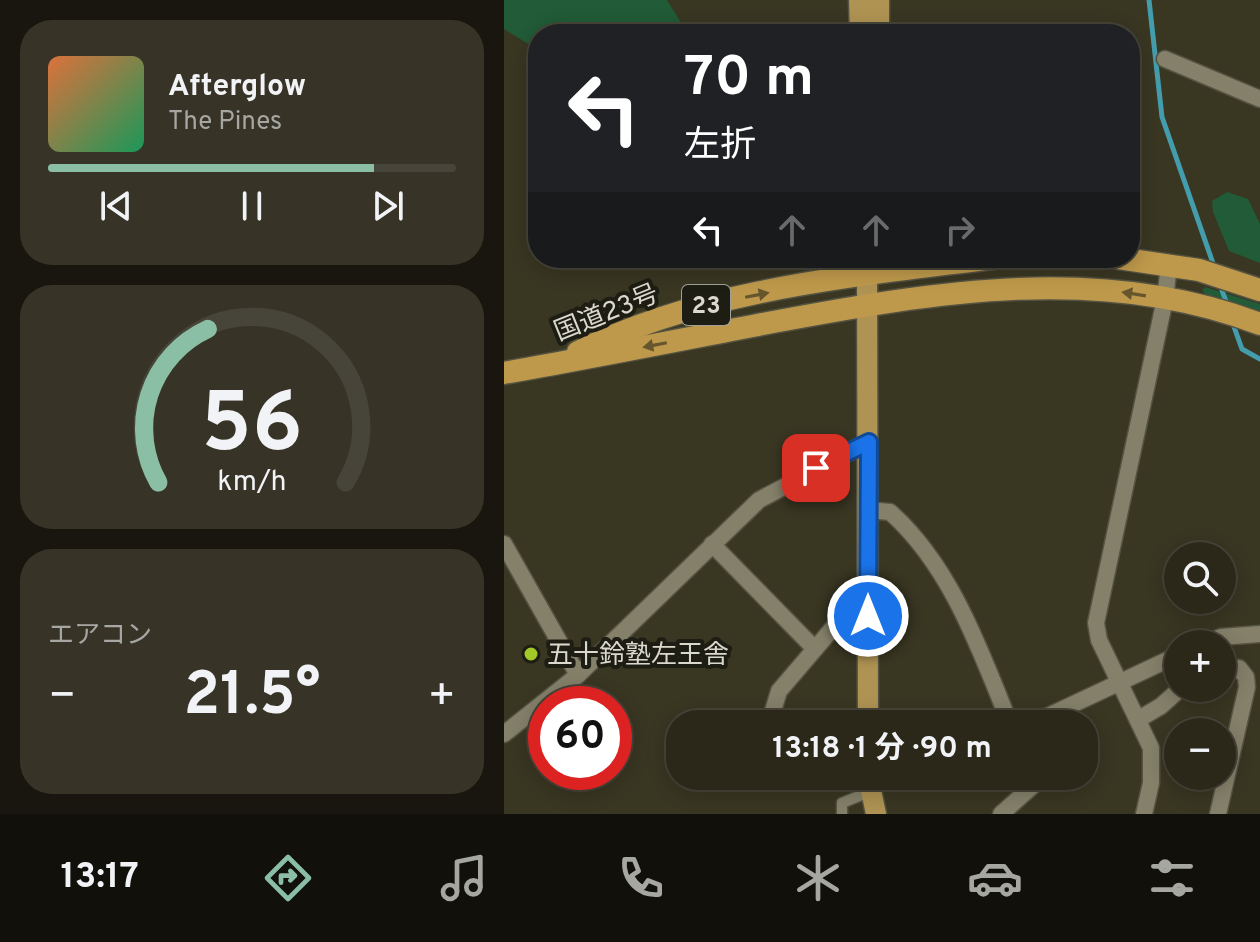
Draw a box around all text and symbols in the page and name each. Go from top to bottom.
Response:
text: 70 m [684,45,814,115]
icon: left [552,56,656,160]
text: Afterglow [168,69,306,106]
text: The Pines [168,106,282,139]
text: 左折 [684,124,756,170]
icon: previous [94,184,138,228]
icon: pause [230,184,274,228]
icon: next [366,184,410,228]
icon: left [686,208,730,252]
icon: ahead [770,208,814,252]
icon: ahead [854,208,898,252]
icon: right [938,208,982,252]
street label: 国道23号 [550,278,664,350]
road number: 23 [682,285,730,325]
one-way arrow [1122,287,1147,300]
one-way arrow [745,288,770,301]
one-way arrow [642,339,667,352]
text: 56 [201,376,303,481]
pin [782,434,850,502]
icon: arrive [794,446,838,490]
text: km/h [217,465,287,501]
map controls [1164,542,1236,790]
button: search [1164,542,1236,614]
position arrow [826,574,910,658]
text: エアコン [48,620,152,653]
button: + [1164,630,1236,702]
place label: 五十鈴塾左王舎 [547,640,729,673]
marker: 五十鈴塾左王舎 [522,645,540,663]
text: 21.5° [183,660,321,736]
text: − [48,670,76,726]
text: + [428,670,456,726]
speed limit sign: 60 [528,686,632,790]
button: − [1164,718,1236,790]
text: 13:18 · 1 分 · 90 m [772,731,992,768]
icon: directions [260,850,316,906]
icon: music [436,850,492,906]
icon: phone [613,850,669,906]
icon: climate [790,850,846,906]
icon: car [967,850,1023,906]
icon: filters [1144,850,1200,906]
text: 13:17 [60,855,139,901]

